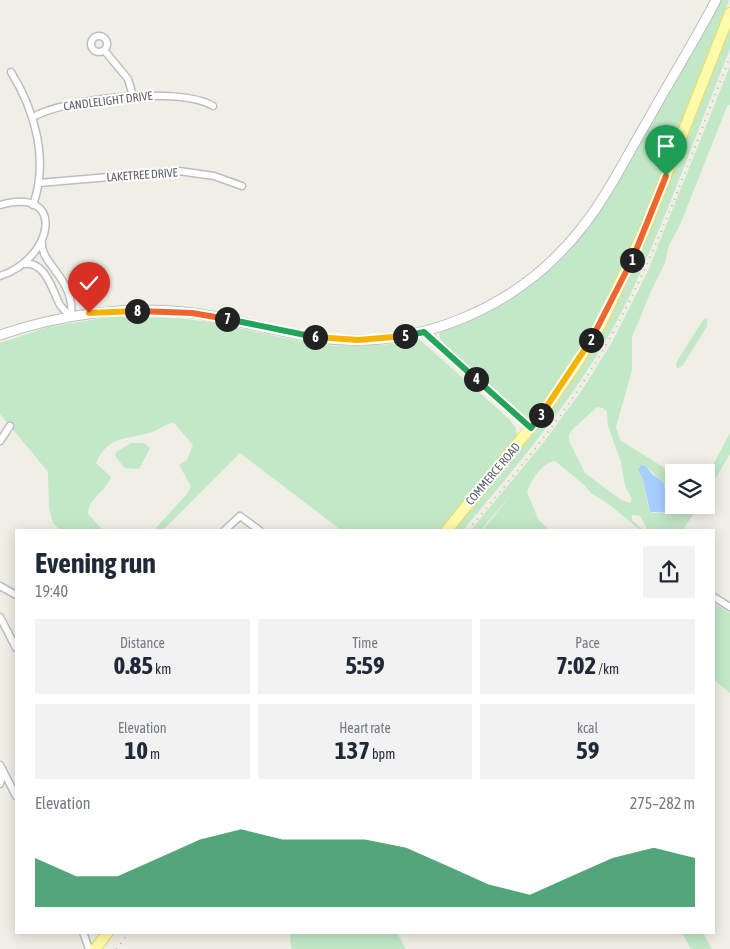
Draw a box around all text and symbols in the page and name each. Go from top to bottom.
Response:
street label: CANDLELIGHT DRIVE [63,89,153,113]
pin [645,125,687,176]
icon: arrive [652,132,680,160]
street label: LAKETREE DRIVE [106,166,178,184]
pin: 1 [620,248,644,272]
text: 1 [629,252,636,268]
pin [68,262,110,313]
icon: check [75,269,103,297]
pin: 8 [124,298,150,324]
text: 8 [134,303,141,319]
pin: 7 [214,306,240,332]
text: 7 [224,311,231,327]
pin: 6 [302,324,328,350]
pin: 5 [392,324,418,348]
text: 5 [402,328,409,344]
pin: 2 [578,328,604,352]
text: 6 [312,329,319,345]
text: 2 [588,332,595,348]
pin: 4 [464,366,488,392]
text: 4 [473,371,480,387]
pin: 3 [528,402,554,428]
text: 3 [538,407,545,423]
street label: COMMERCE ROAD [463,440,523,508]
map controls [665,464,715,514]
button: layers [665,464,715,514]
button: share [643,546,695,598]
text: Evening run [35,547,156,579]
text: 19:40 [35,582,68,600]
text: Distance [120,635,165,651]
text: Time [352,635,378,651]
text: Pace [575,635,600,651]
text: 0.85 [113,651,153,679]
text: 5:59 [345,651,385,679]
text: 7:02 [556,651,596,679]
text: km [153,661,171,677]
text: /km [596,661,619,677]
text: Elevation [118,720,167,736]
text: Heart rate [339,720,391,736]
text: kcal [577,720,598,736]
text: 10 [125,736,148,764]
text: 137 [335,736,370,764]
text: 59 [576,736,599,764]
text: m [148,746,160,762]
text: bpm [370,746,395,762]
text: Elevation [35,794,90,812]
text: 275–282 m [630,794,695,812]

